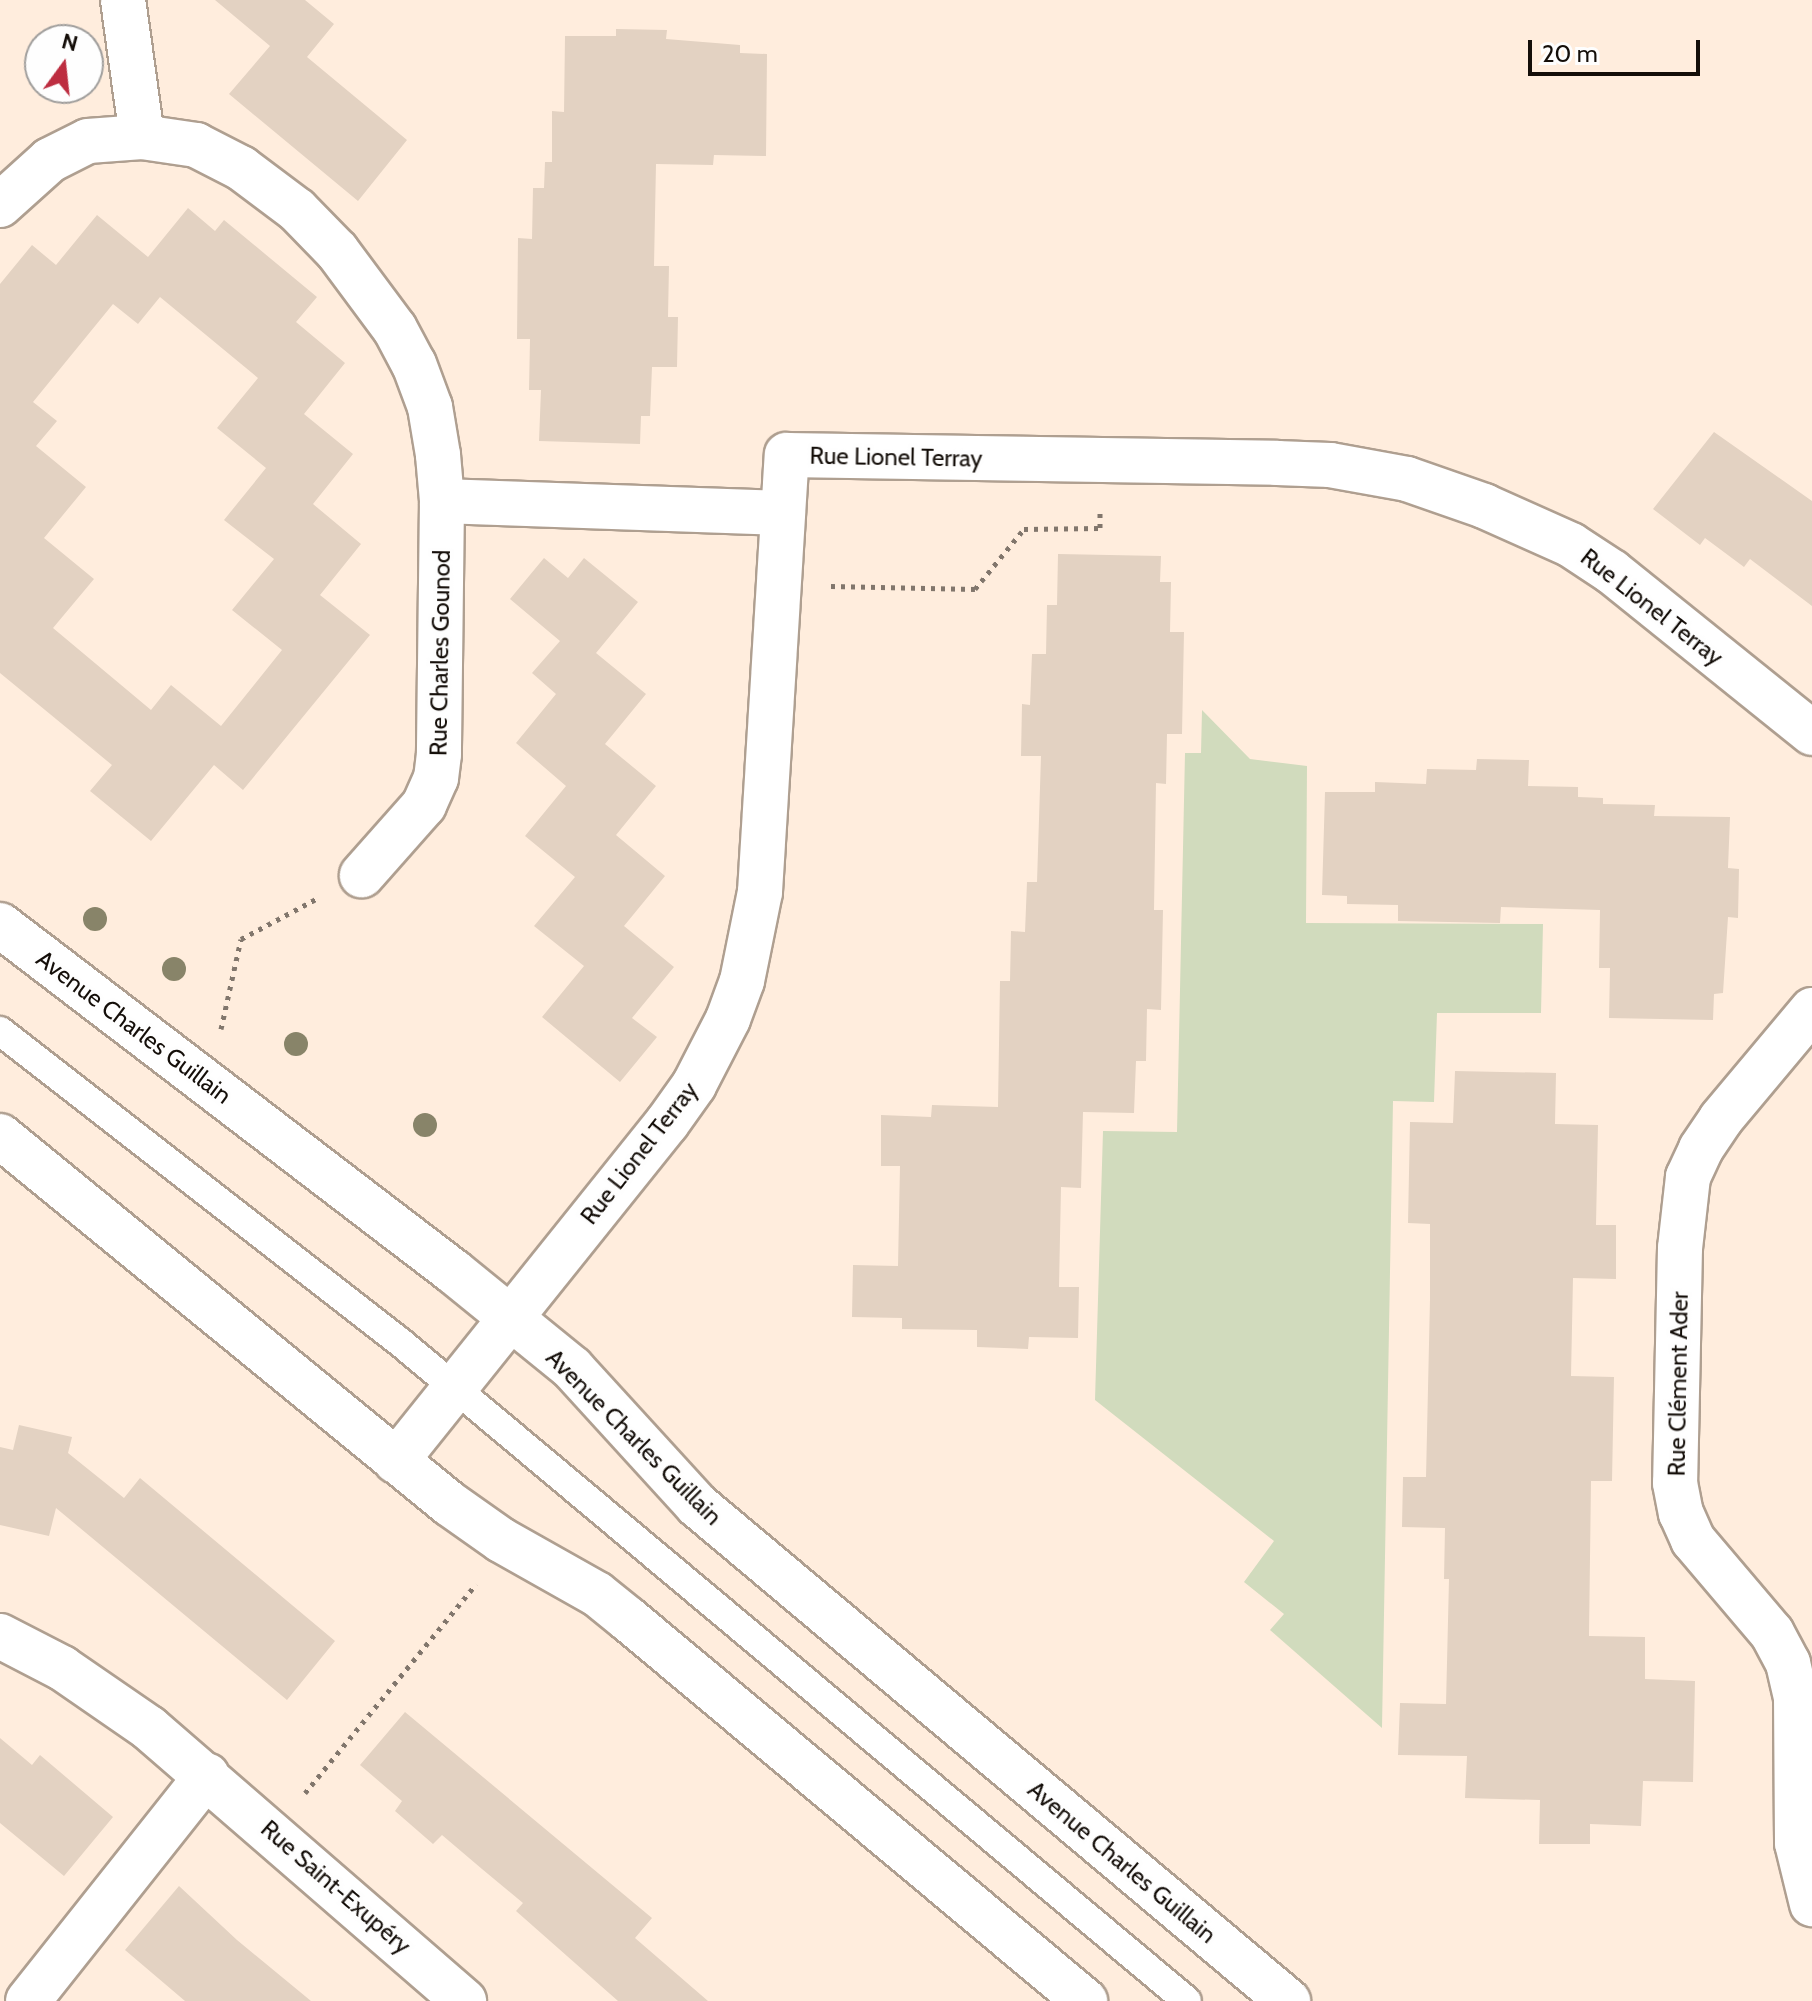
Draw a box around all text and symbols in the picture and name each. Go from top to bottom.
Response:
north arrow [24,24,104,104]
scale bar [1532,24,1704,74]
text: N [59,27,81,57]
text: 20 m [1542,39,1598,68]
street label: Rue Lionel Terray [809,441,983,473]
street label: Rue Lionel Terray [1575,542,1729,672]
street label: Rue Charles Gounod [424,550,456,756]
street label: Avenue Charles Guillain [31,944,237,1110]
street label: Rue Lionel Terray [574,1076,704,1230]
street label: Rue Clément Ader [1662,1291,1694,1477]
street label: Avenue Charles Guillain [540,1343,728,1531]
street label: Avenue Charles Guillain [1022,1775,1222,1949]
street label: Rue Saint-Exupéry [255,1814,417,1960]

